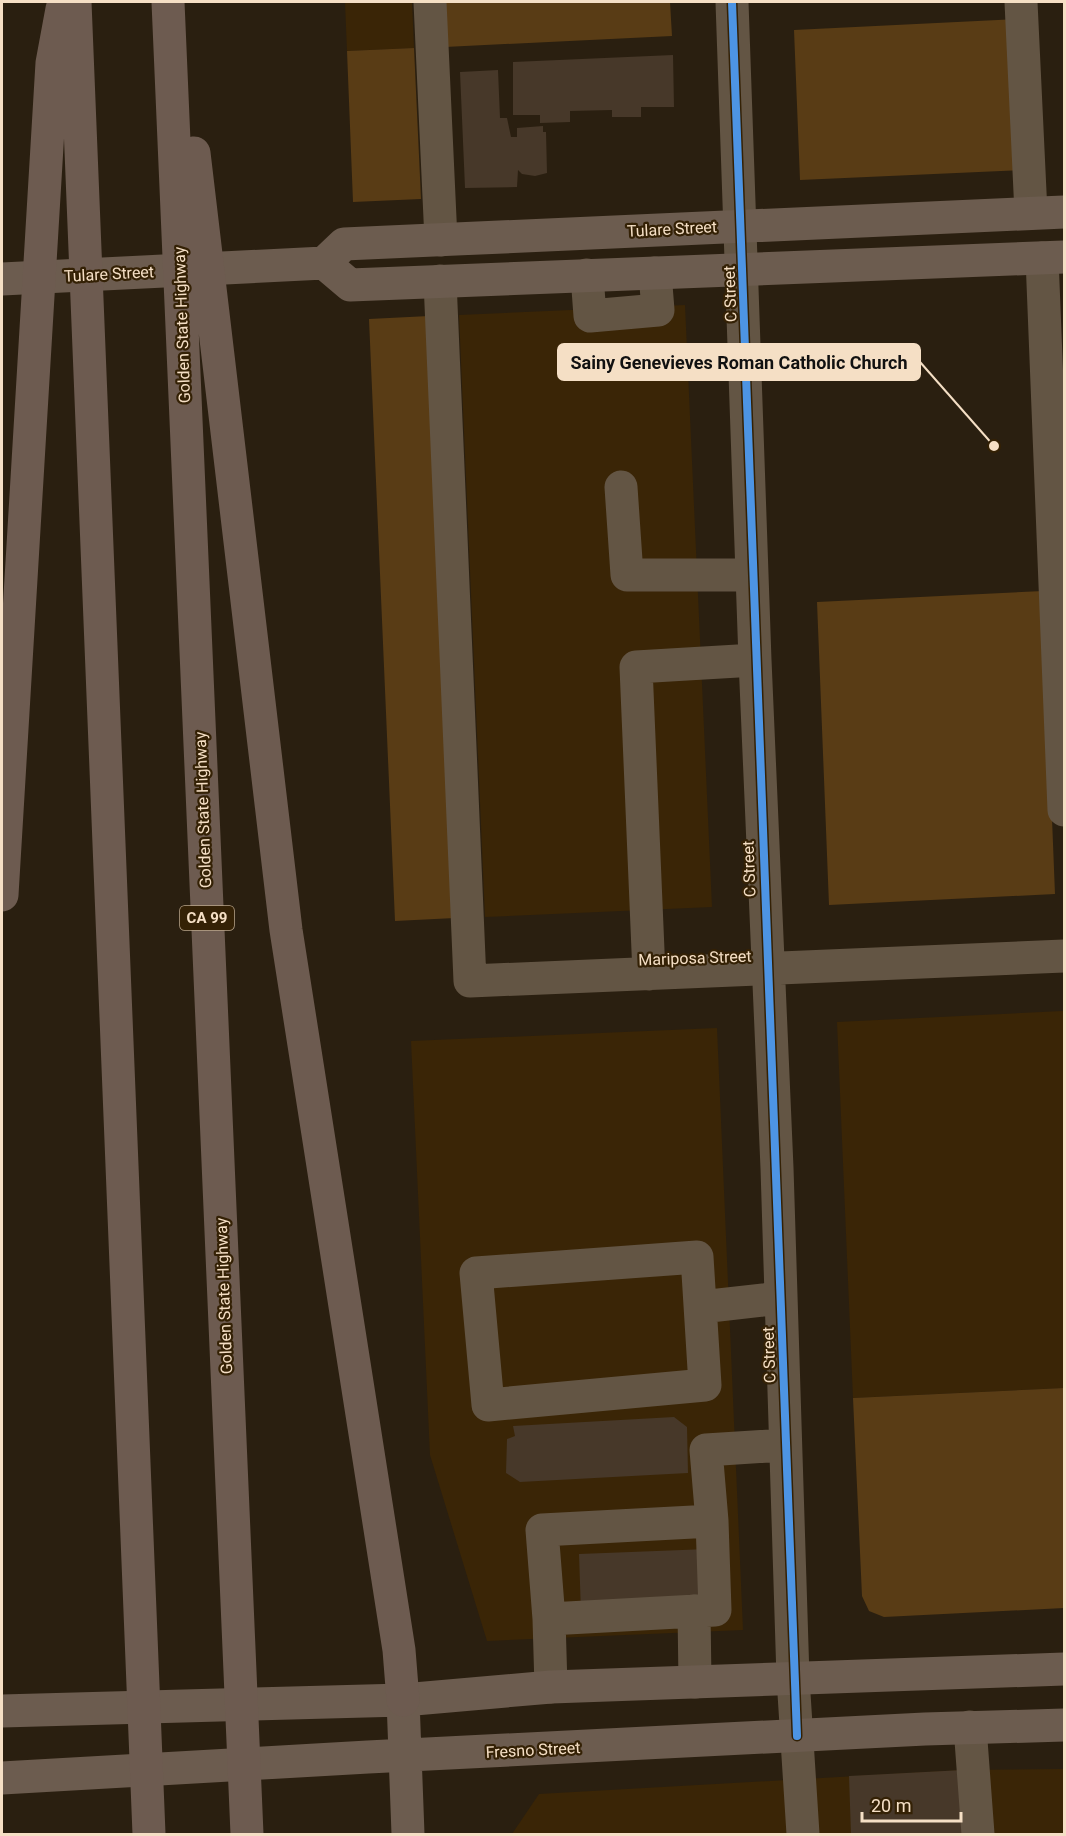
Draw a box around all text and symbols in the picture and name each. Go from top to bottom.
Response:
street label: Tulare Street [626,217,718,241]
street label: Golden State Highway [170,246,194,404]
street label: Tulare Street [63,262,155,286]
street label: C Street [720,265,740,323]
callout: Sainy Genevieves Roman Catholic Church [558,344,920,380]
text: Sainy Genevieves Roman Catholic Church [570,352,908,373]
street label: Golden State Highway [191,731,215,889]
street label: C Street [739,840,759,898]
road number: CA 99 [180,906,234,930]
street label: Mariposa Street [638,947,752,969]
street label: Golden State Highway [212,1217,236,1375]
street label: C Street [759,1326,779,1384]
street label: Fresno Street [485,1738,581,1762]
scale bar [862,1785,961,1823]
text: 20 m [871,1795,911,1816]

